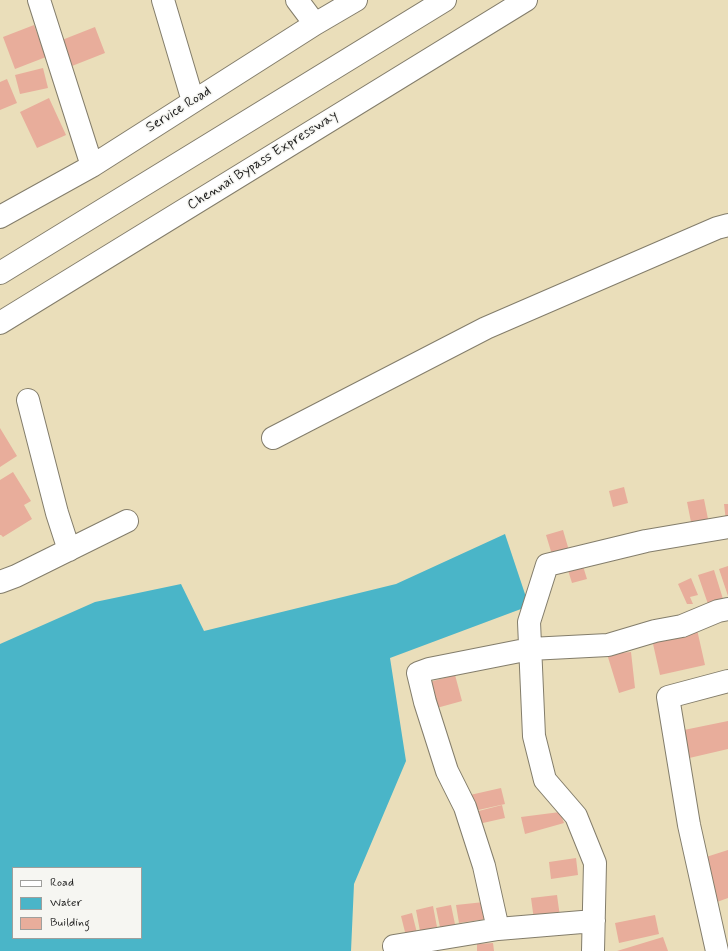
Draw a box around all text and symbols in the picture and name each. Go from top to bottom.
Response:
street label: Service Road [143,83,215,137]
street label: Chennai Bypass Expressway [185,108,341,214]
legend [12,867,142,939]
text: Road [50,875,74,891]
text: Water [50,895,82,911]
text: Building [50,915,90,931]

